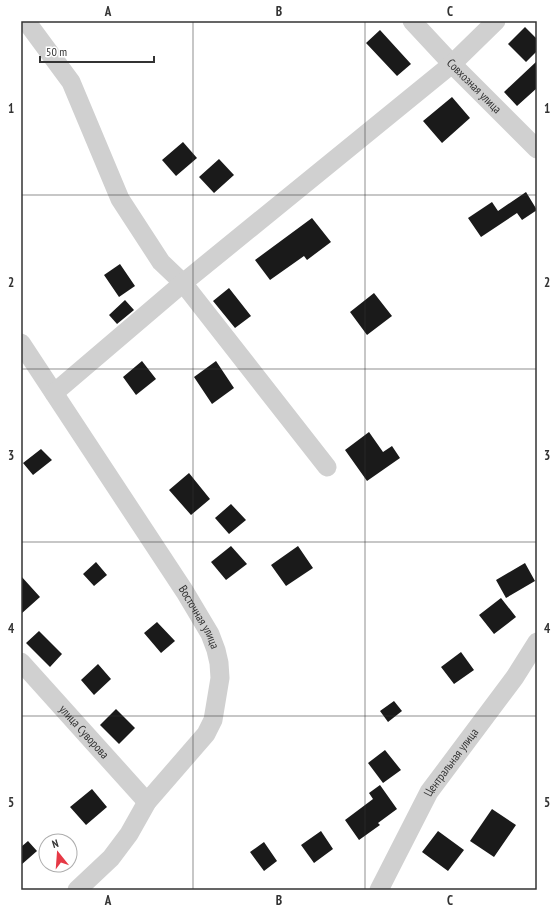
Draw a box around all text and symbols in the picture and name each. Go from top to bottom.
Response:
text: A [104,3,112,20]
text: B [276,3,282,20]
text: C [447,3,453,20]
scale bar [40,38,154,64]
text: 50 m [46,44,67,59]
street label: Совхозная улица [444,55,505,116]
text: 1 [8,100,14,117]
text: 1 [544,100,550,117]
text: 2 [8,274,14,291]
text: 2 [544,274,550,291]
text: 3 [8,447,14,464]
text: 3 [544,447,550,464]
street label: Восточная улица [176,582,223,651]
text: 4 [8,620,15,637]
text: 4 [544,620,551,637]
street label: улица Суворова [56,702,112,762]
street label: Центральная улица [420,725,481,799]
text: 5 [8,794,14,811]
text: 5 [544,794,550,811]
north arrow [38,833,78,873]
text: N [50,836,60,851]
text: A [104,892,112,909]
text: B [276,892,282,909]
text: C [447,892,453,909]

